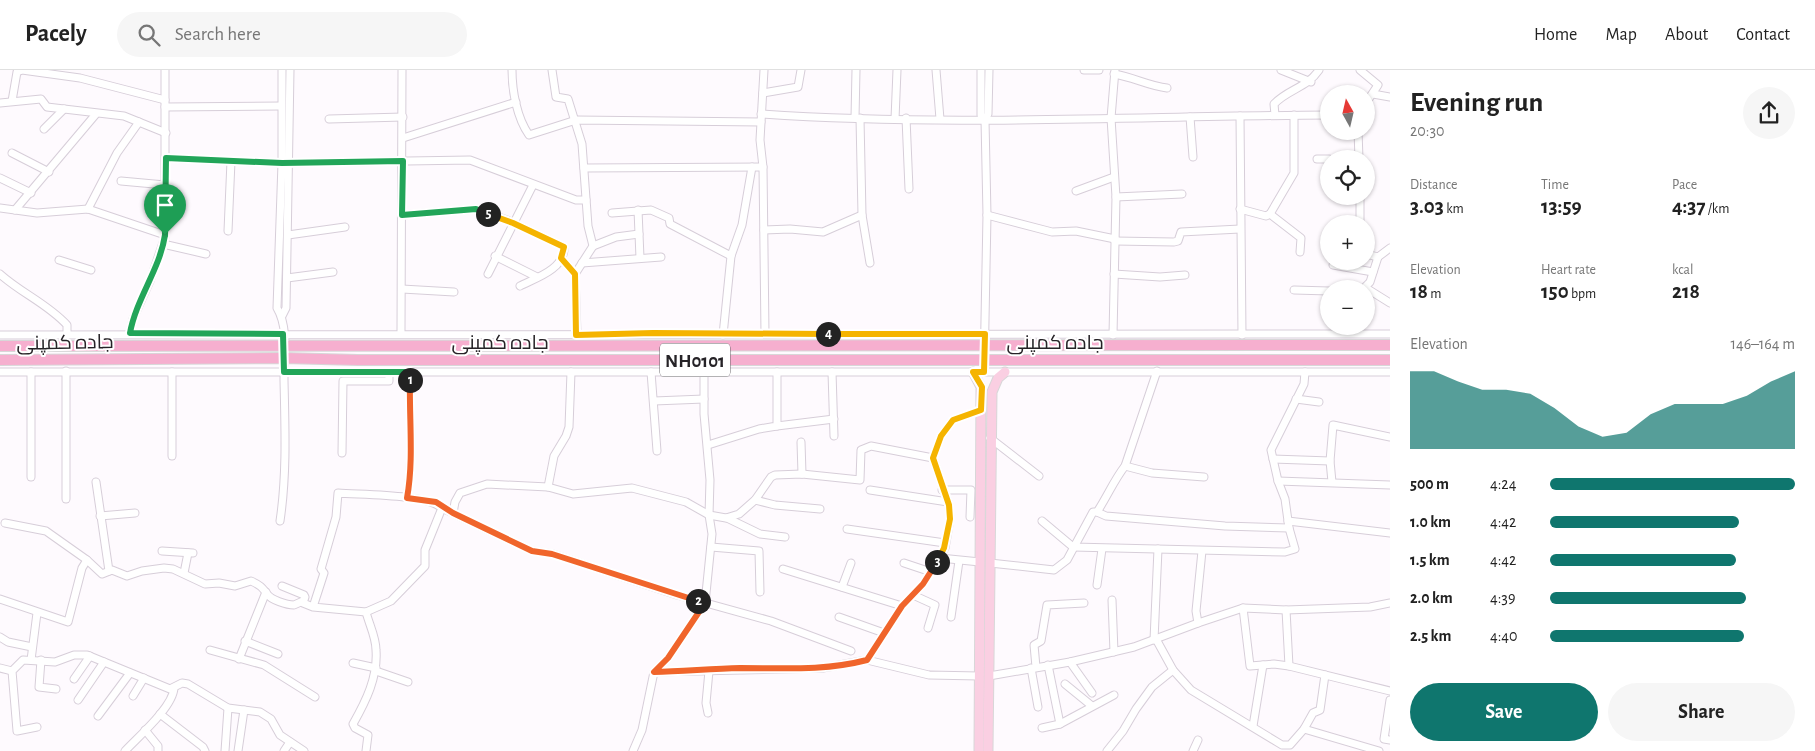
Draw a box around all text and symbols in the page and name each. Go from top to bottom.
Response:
search box [117,12,467,57]
icon: search [135,21,163,49]
text: Pacely [25,22,87,46]
text: Search here [175,25,261,44]
text: Home [1534,26,1577,44]
text: Map [1605,26,1637,44]
text: About [1665,26,1708,44]
text: Contact [1736,26,1790,44]
north arrow [1320,85,1375,140]
map controls [1320,85,1375,335]
button: share [1743,87,1795,139]
text: Evening run [1410,89,1543,117]
text: 20:30 [1410,123,1444,139]
button: locate [1320,150,1375,205]
text: Distance [1410,178,1457,192]
text: Time [1541,178,1569,192]
text: Pace [1672,178,1697,192]
pin [144,184,186,235]
icon: arrive [151,191,179,219]
text: 3.03 [1410,196,1444,217]
text: 13:59 [1541,196,1582,217]
text: 4:37 [1672,196,1706,217]
pin: 5 [476,202,500,226]
text: km [1444,202,1464,216]
text: /km [1706,202,1729,216]
text: 5 [485,207,492,221]
button: + [1320,215,1375,270]
text: Elevation [1410,263,1461,277]
text: Heart rate [1541,263,1596,277]
text: kcal [1672,263,1693,277]
button: − [1320,280,1375,335]
text: 18 [1410,281,1428,302]
text: 150 [1541,281,1569,302]
text: 218 [1672,281,1700,302]
text: m [1428,287,1441,301]
text: bpm [1569,287,1596,301]
pin: 4 [816,322,840,346]
text: 4 [825,327,832,341]
street label: جاده کمپنی [16,332,114,356]
street label: جاده کمپنی [451,333,549,355]
street label: جاده کمپنی [1006,333,1104,355]
text: Elevation [1410,336,1468,352]
text: 146–164 m [1731,336,1795,352]
road number: NH0101 [660,344,730,376]
pin: 1 [398,368,422,392]
text: 1 [408,373,413,387]
text: 500 m [1410,476,1449,492]
text: 4:24 [1490,476,1516,492]
text: 1.0 km [1410,514,1451,530]
text: 4:42 [1490,514,1516,530]
pin: 3 [924,550,950,574]
text: 1.5 km [1410,552,1450,568]
text: 4:42 [1490,552,1516,568]
text: 3 [934,555,941,569]
pin: 2 [686,588,710,614]
text: 2.0 km [1410,590,1453,606]
text: 4:39 [1490,590,1515,606]
text: 2 [695,594,702,608]
text: 2.5 km [1410,628,1451,644]
text: 4:40 [1490,628,1518,644]
button: Save [1410,683,1598,741]
button: Share [1608,683,1795,741]

